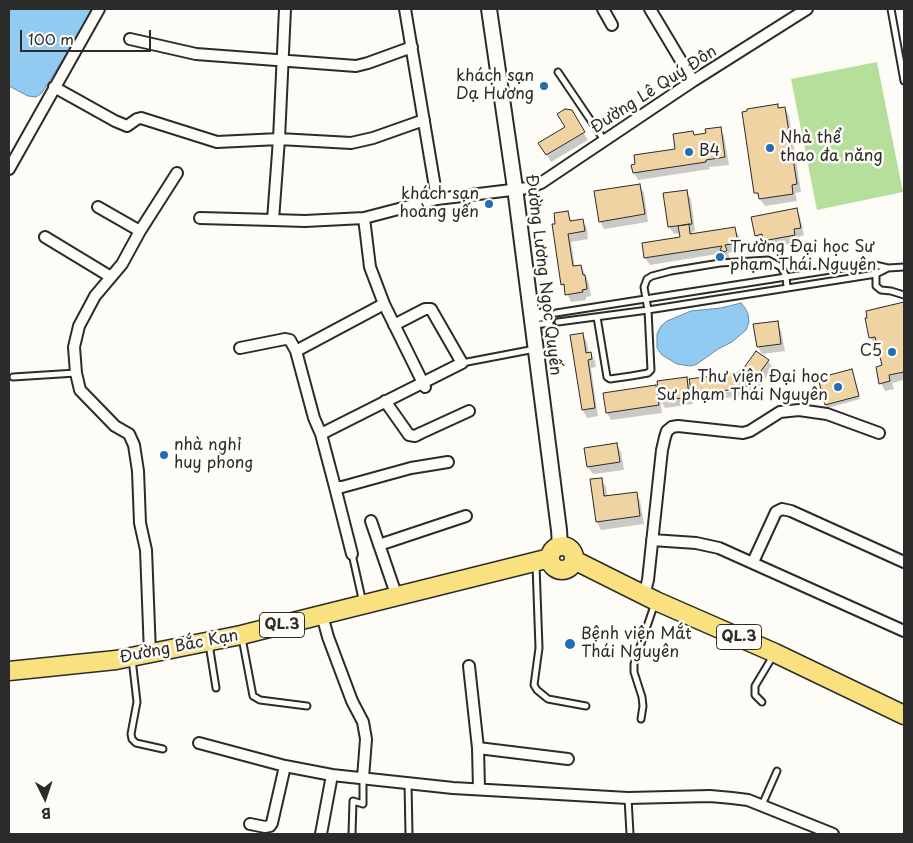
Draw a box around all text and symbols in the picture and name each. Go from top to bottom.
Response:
scale bar [22,20,154,52]
text: 100 m [28,27,74,50]
street label: Đường Lê Quý Đôn [587,42,721,138]
place label: khách sạn Dạ Hương [456,67,534,105]
marker: khách sạn Dạ Hương [538,80,550,92]
place label: Nhà thể thao đa năng [780,129,883,167]
place label: B4 [699,142,720,162]
marker: Nhà thể thao đa năng [764,142,776,154]
marker: B4 [683,146,695,158]
street label: Đường Lương Ngọc Quyến [521,173,565,377]
place label: khách sạn hoàng yến [399,185,479,223]
marker: khách sạn hoàng yến [483,198,495,210]
place label: Trường Đại học Sư phạm Thái Nguyên [730,238,876,276]
marker: Trường Đại học Sư phạm Thái Nguyên [714,251,726,263]
place label: C5 [860,342,882,362]
marker: C5 [886,346,898,358]
place label: Thư viện Đại học Sư phạm Thái Nguyên [657,368,828,406]
marker: Thư viện Đại học Sư phạm Thái Nguyên [832,381,844,393]
place label: nhà nghỉ huy phong [174,436,253,474]
marker: nhà nghỉ huy phong [158,449,170,461]
road number: QL.3 [260,612,304,638]
road number: QL.3 [716,624,762,650]
place label: Bệnh viện Mắt Thái Nguyên [581,625,692,663]
street label: Đường Bắc Kạn [118,626,240,668]
marker: Bệnh viện Mắt Thái Nguyên [563,637,577,651]
north arrow [20,773,70,823]
text: B [41,803,52,824]

